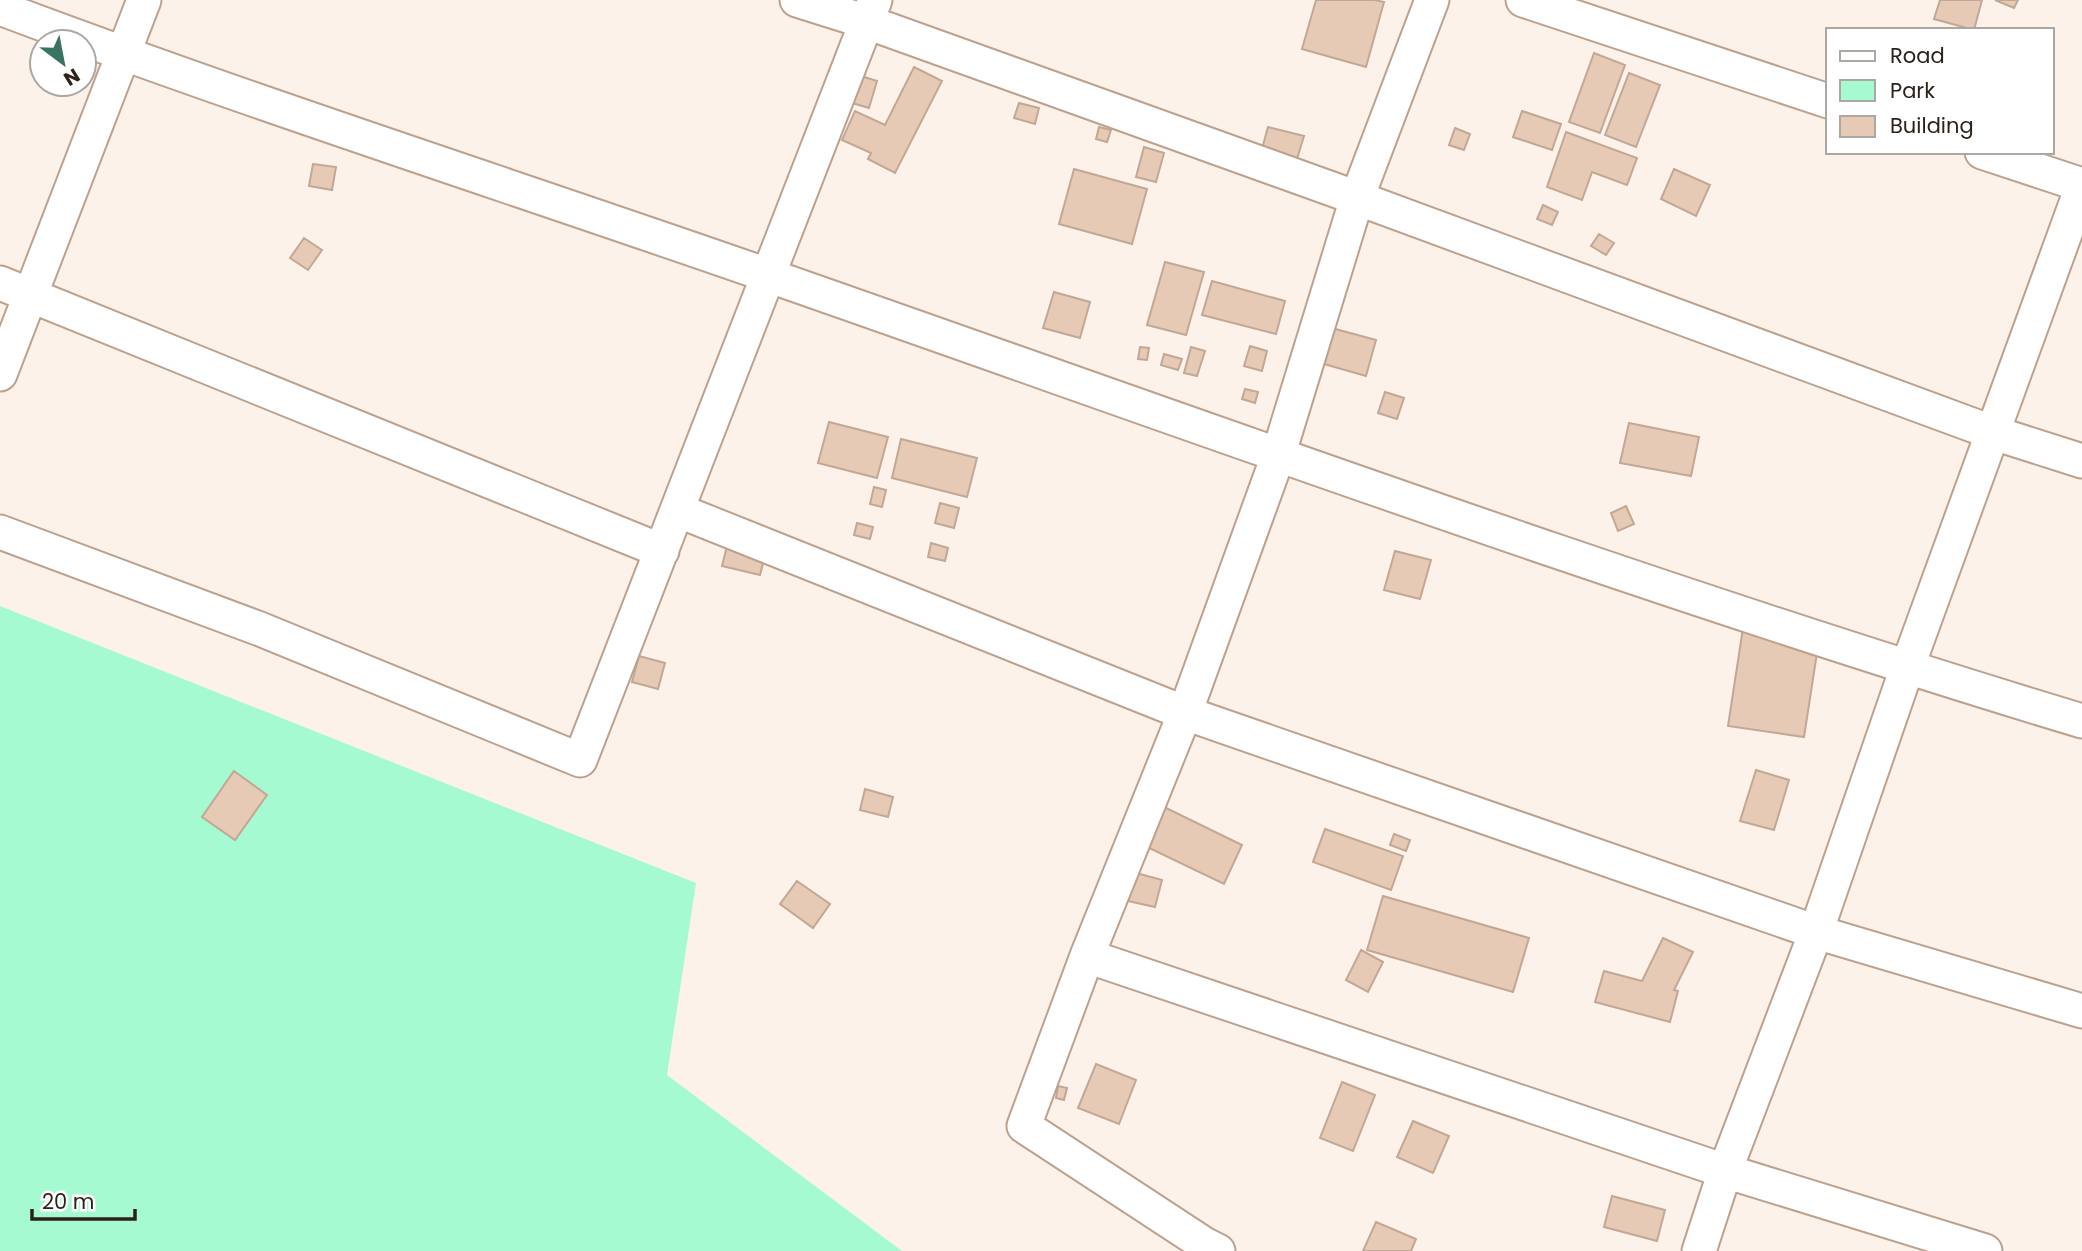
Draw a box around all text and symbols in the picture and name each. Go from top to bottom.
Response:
north arrow [28,28,98,98]
legend [1826,28,2054,154]
text: Road [1890,41,1945,70]
text: N [59,62,85,92]
text: Park [1890,76,1935,105]
text: Building [1890,111,1974,140]
scale bar [32,1178,135,1222]
text: 20 m [42,1187,95,1216]

